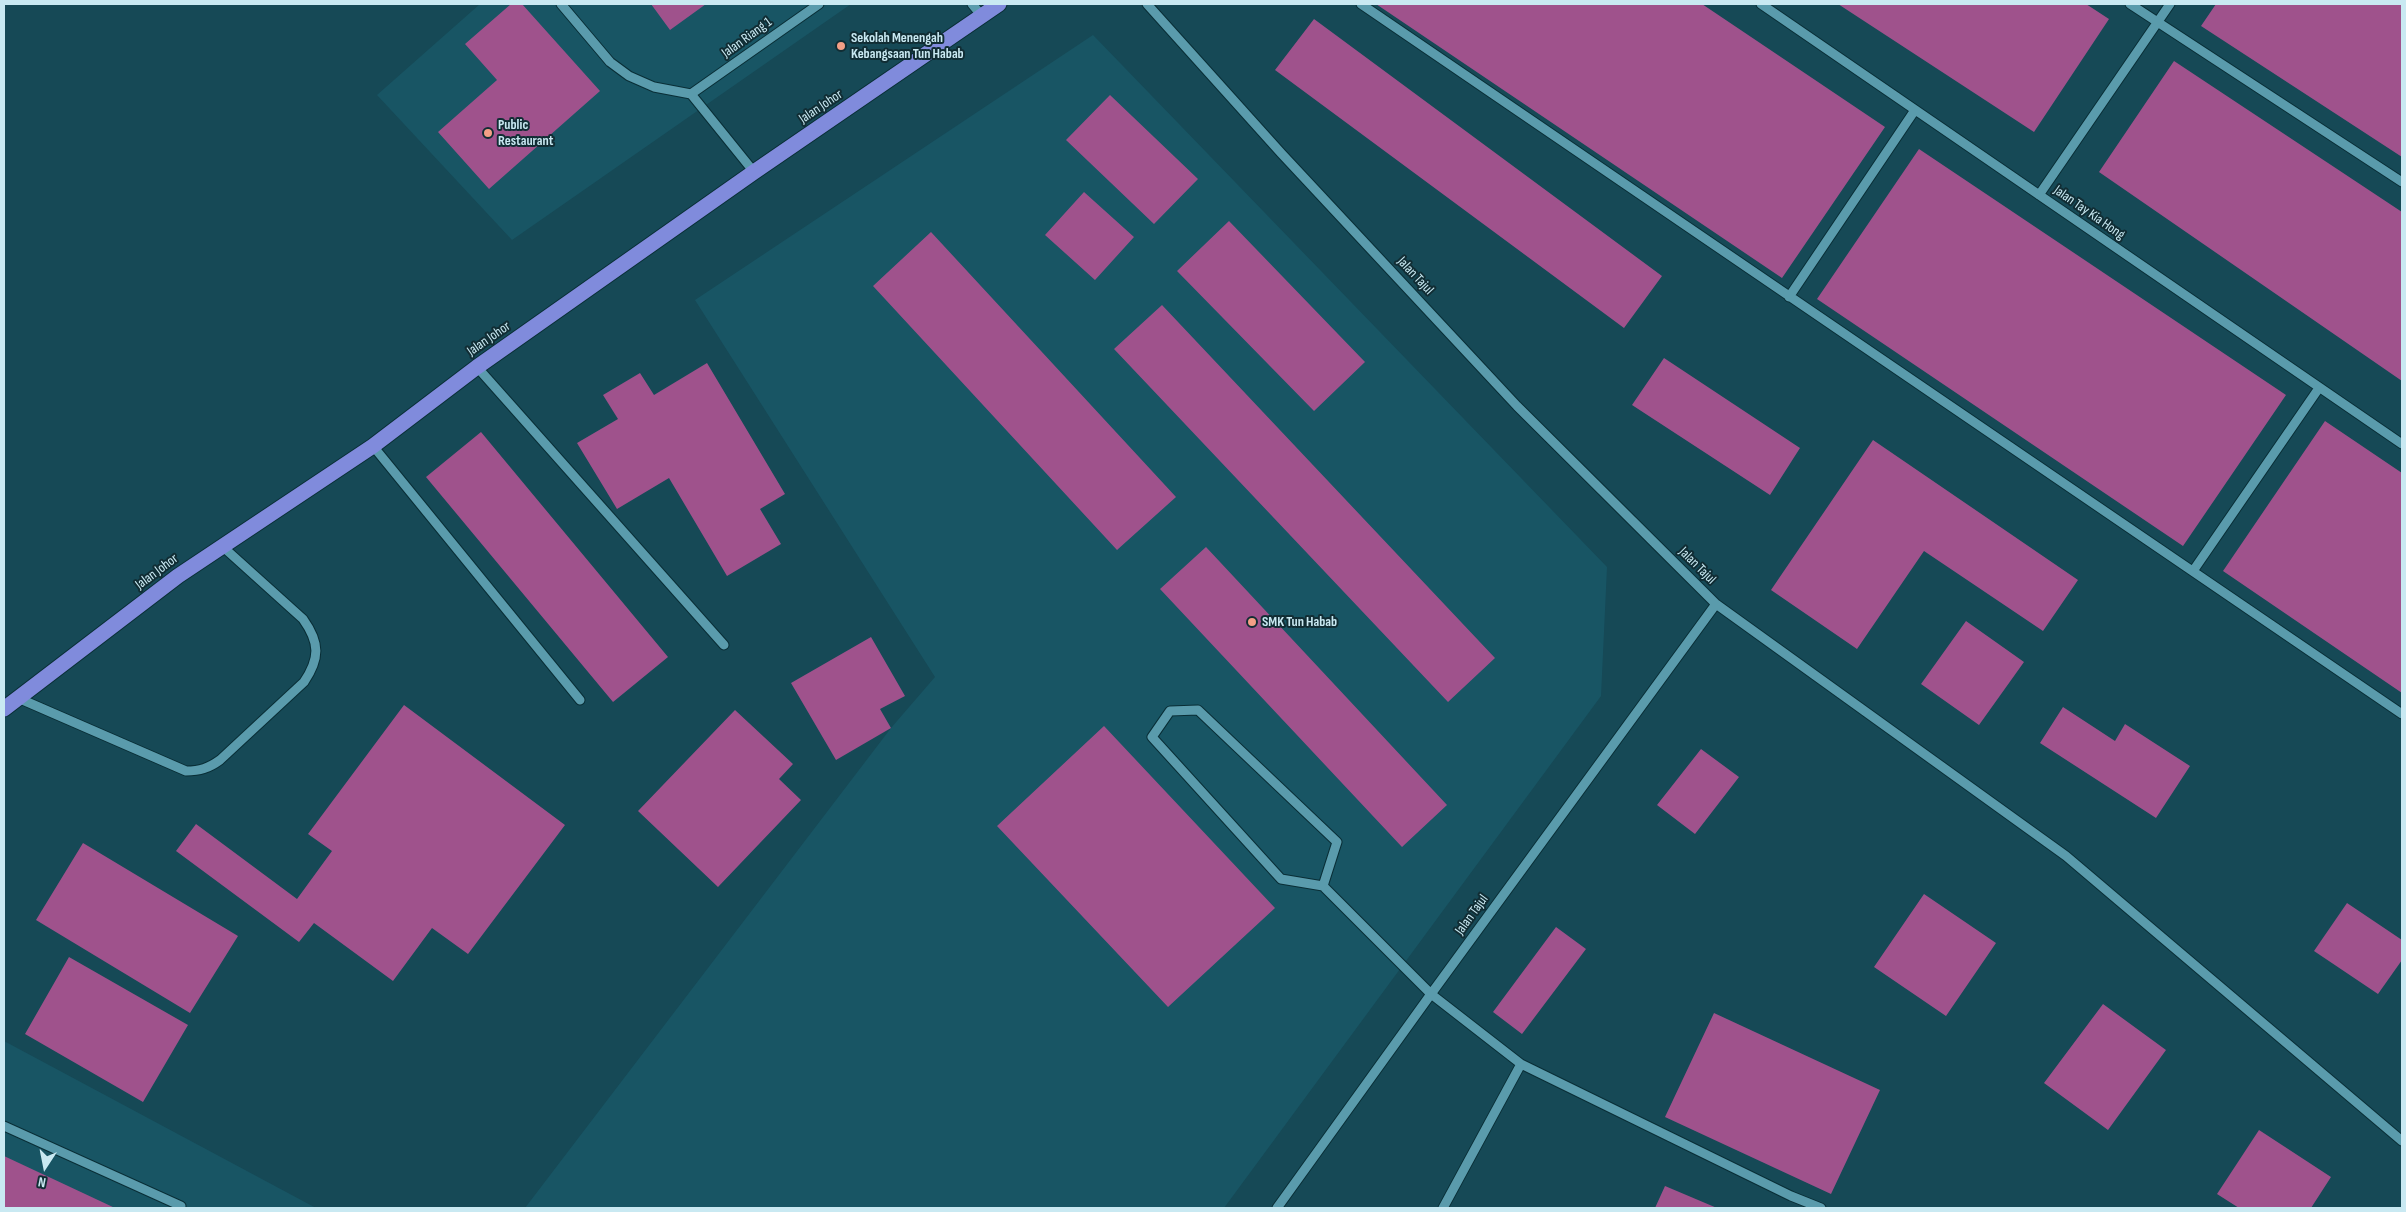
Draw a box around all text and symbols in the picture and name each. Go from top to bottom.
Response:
street label: Jalan Riang 1 [719,14,775,62]
place label: Sekolah Menengah Kebangsaan Tun Habab [851,30,964,62]
marker: Sekolah Menengah Kebangsaan Tun Habab [835,40,847,52]
street label: Jalan Johor [796,86,846,128]
place label: Public Restaurant [498,117,553,150]
marker: Public Restaurant [482,127,494,139]
street label: Jalan Tay Kia Hong [2050,182,2128,244]
street label: Jalan Tajul [1393,254,1437,298]
street label: Jalan Johor [464,318,514,360]
street label: Jalan Tajul [1675,544,1719,588]
street label: Jalan Johor [132,551,182,593]
place label: SMK Tun Habab [1262,614,1337,630]
marker: SMK Tun Habab [1246,616,1258,628]
street label: Jalan Tajul [1452,892,1492,938]
north arrow [20,1142,70,1192]
text: N [37,1173,47,1191]

